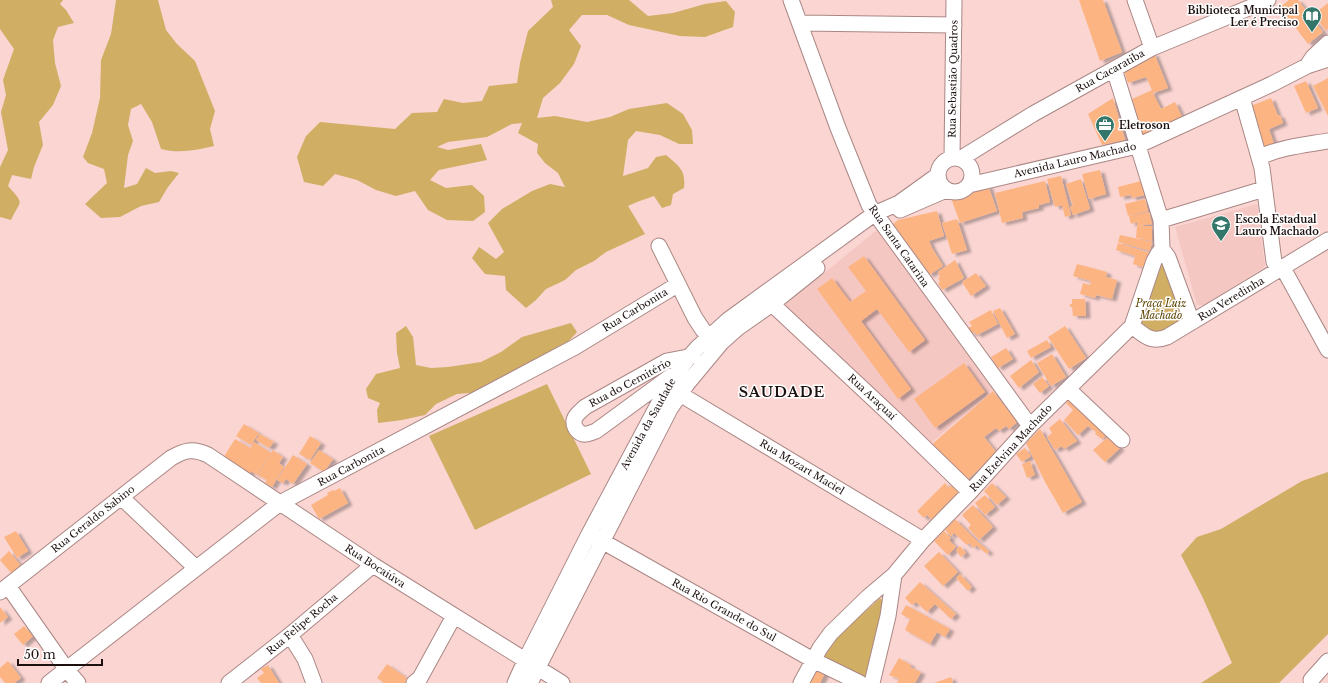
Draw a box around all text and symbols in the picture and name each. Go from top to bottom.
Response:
place label: Biblioteca Municipal Ler é Preciso [1187,4,1298,29]
library icon: Biblioteca Municipal Ler é Preciso [1301,5,1323,33]
street label: Rua Sebastião Quadros [945,19,961,138]
street label: Rua Cacaratiba [1073,46,1147,95]
office icon: Eletroson [1094,114,1116,142]
place label: Eletroson [1119,119,1171,132]
street label: Avenida Lauro Machado [1012,139,1138,181]
street label: Rua Santa Catarina [866,202,932,290]
place label: Escola Estadual Lauro Machado [1235,213,1319,238]
school or university icon: Escola Estadual Lauro Machado [1210,214,1232,242]
street label: Rua Veredinha [1195,274,1267,324]
street label: Rua Carbonita [600,285,670,335]
park label: Praça Luiz Machado [1135,297,1186,322]
street label: Rua do Cemitério [587,356,674,410]
street label: Rua Araçuaí [845,371,899,423]
street label: Avenida da Saudade [617,376,679,473]
district label: SAUDADE [739,383,825,401]
street label: Rua Etelvina Machado [967,401,1055,495]
street label: Rua Mozart Maciel [757,437,847,497]
street label: Rua Carbonita [315,443,387,489]
street label: Rua Geraldo Sabino [49,482,138,556]
street label: Rua Bocaiúva [342,542,408,591]
street label: Rua Rio Grande do Sul [670,576,778,644]
street label: Rua Felipe Rocha [264,590,341,658]
scale bar [18,641,102,667]
text: 50 m [24,647,56,662]

